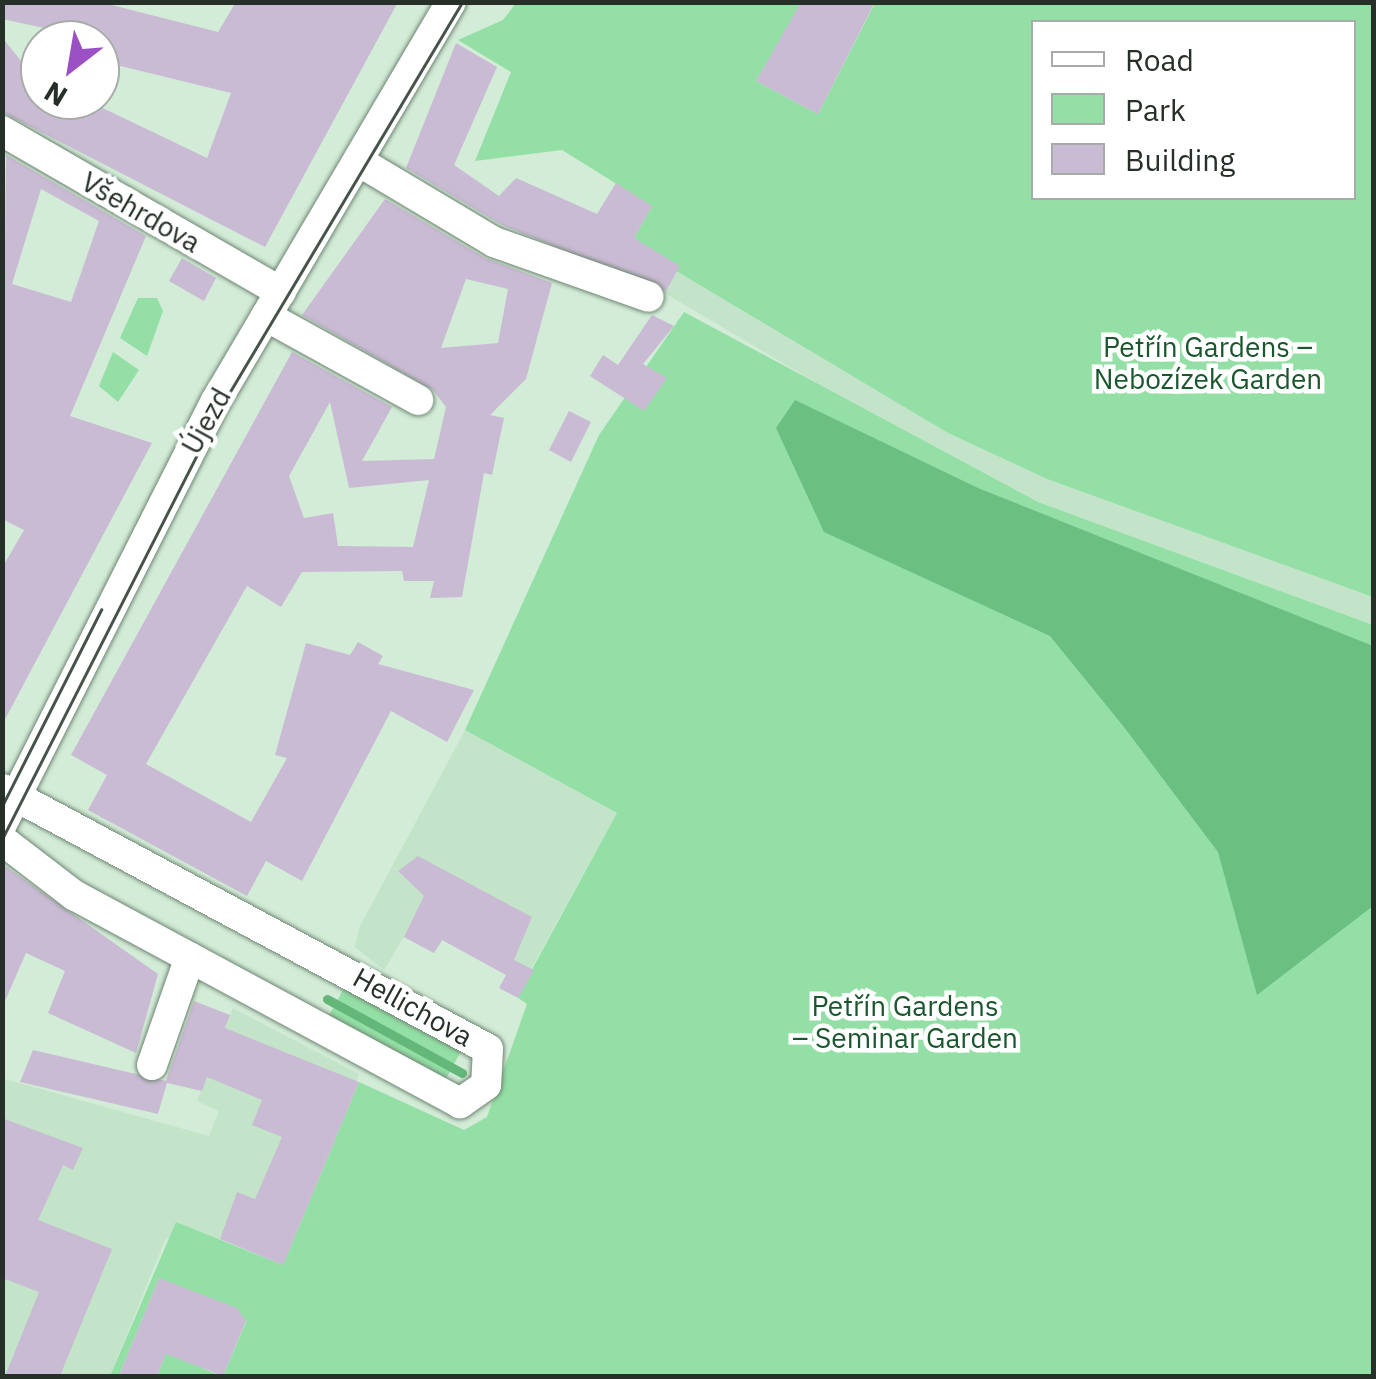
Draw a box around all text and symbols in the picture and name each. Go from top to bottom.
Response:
north arrow [20,20,120,120]
legend [1031,20,1356,200]
text: Road [1125,40,1194,79]
text: N [37,73,74,116]
text: Park [1125,90,1186,129]
text: Building [1125,140,1235,179]
street label: Všehrdova [76,165,206,259]
park label: Petřín Gardens – Nebozízek Garden [1094,330,1322,396]
street label: Újezd [174,382,238,460]
street label: Hellichova [347,961,479,1053]
park label: Petřín Gardens – Seminar Garden [792,989,1018,1055]

